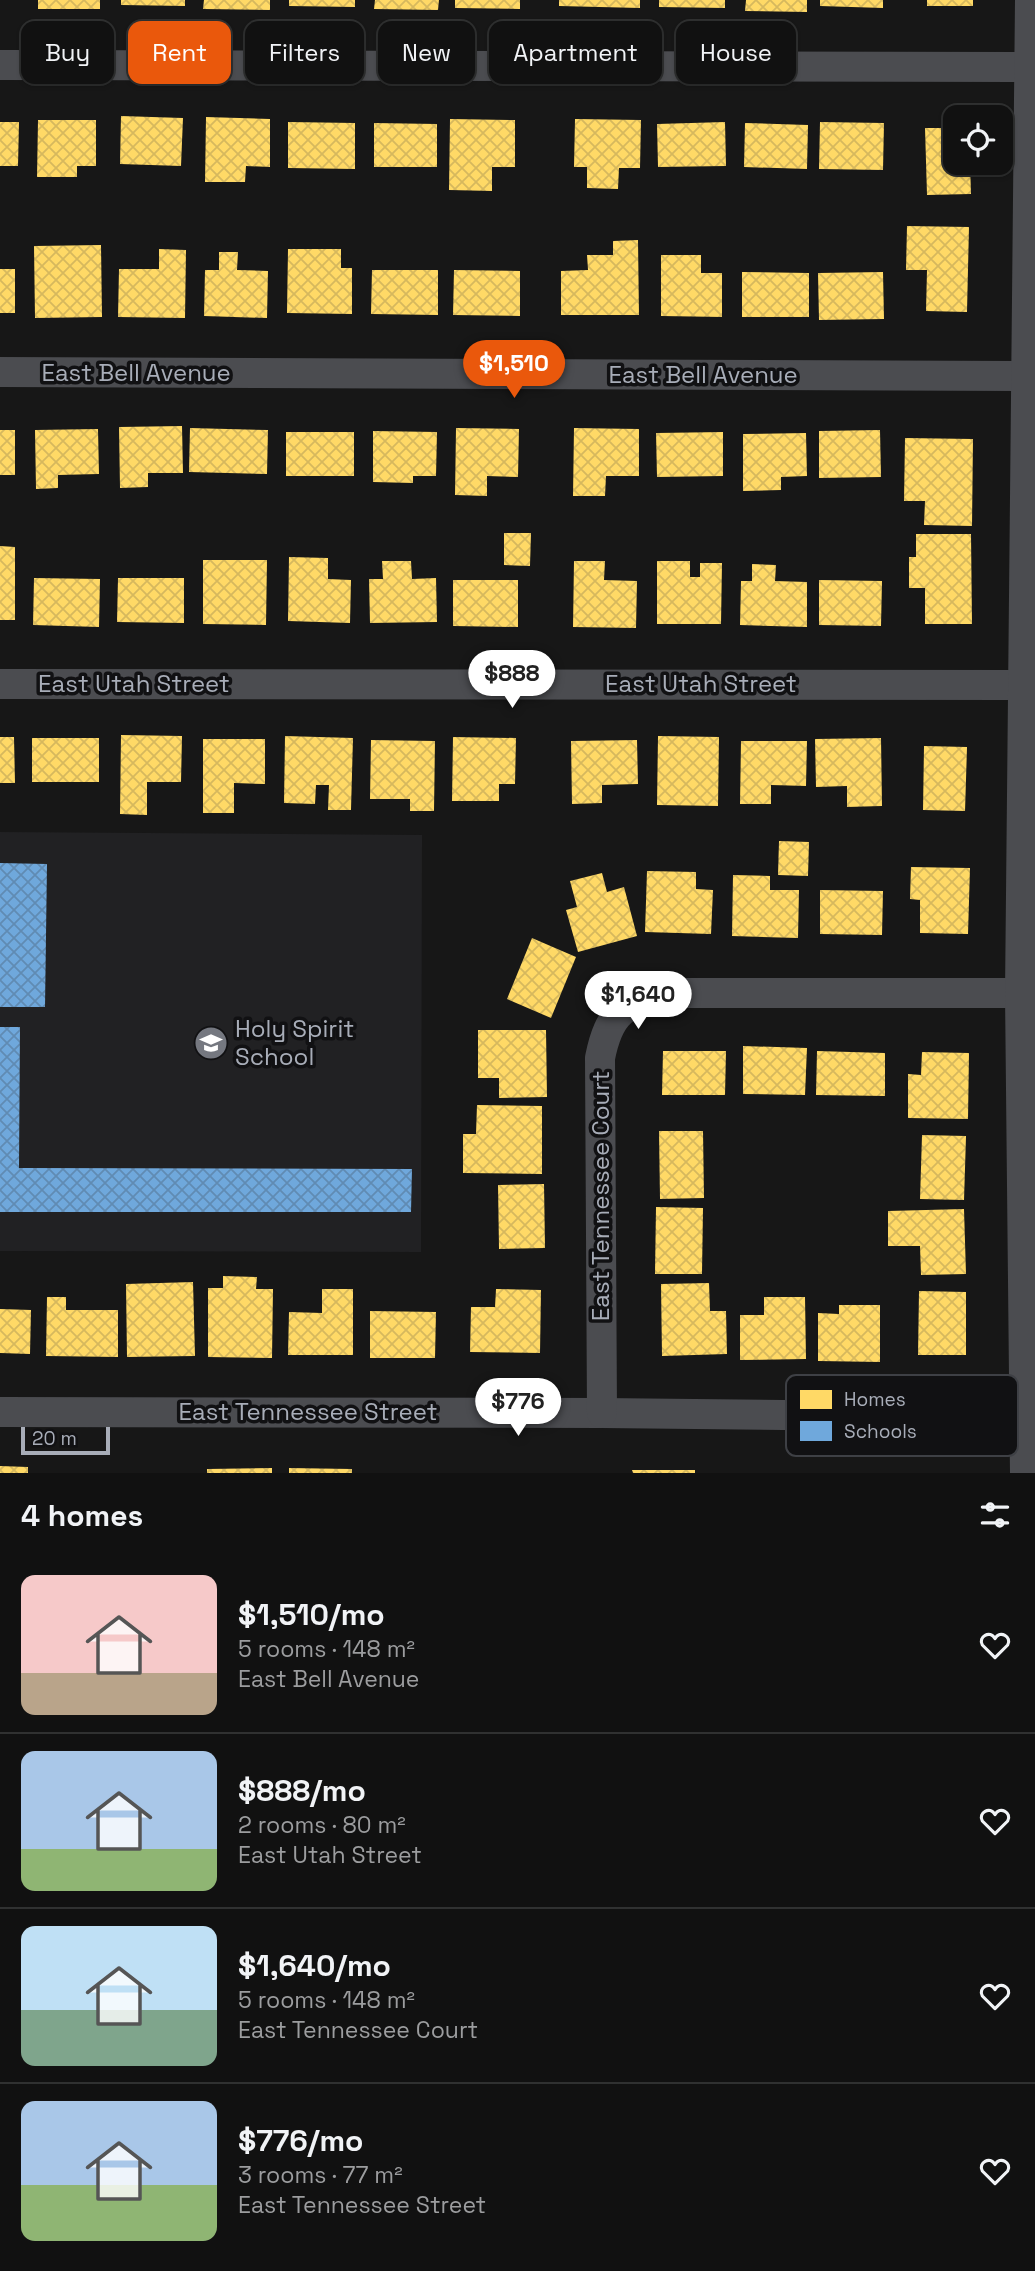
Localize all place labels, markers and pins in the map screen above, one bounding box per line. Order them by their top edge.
pin: $1,510 [457,340,571,400]
pin: $888 [471,650,553,710]
pin: $1,640 [581,972,695,1031]
place label: Holy Spirit School [235,1013,354,1072]
school or university icon: Holy Spirit School [192,1024,230,1062]
pin: $776 [477,1378,559,1438]

